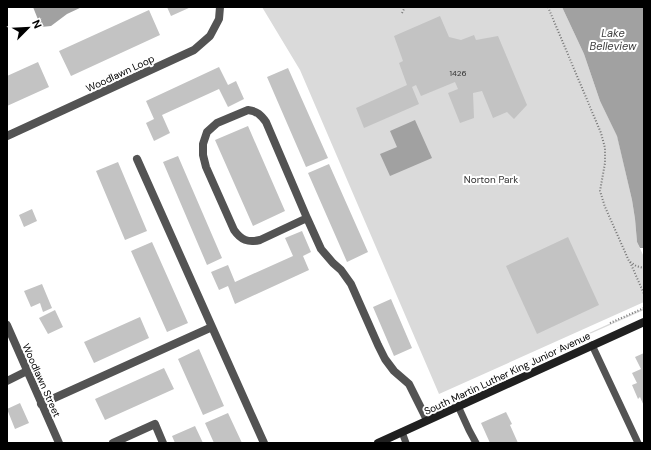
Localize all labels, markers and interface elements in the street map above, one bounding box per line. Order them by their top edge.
north arrow [8,8,48,48]
text: N [29,17,45,30]
water label: Lake Belleview [590,26,637,53]
street label: Woodlawn Loop [84,52,157,95]
house number: 1426 [450,68,466,78]
park label: Norton Park [464,173,518,186]
street label: South Martin Luther King Junior Avenue [422,329,593,418]
street label: Woodlawn Street [19,341,64,419]

